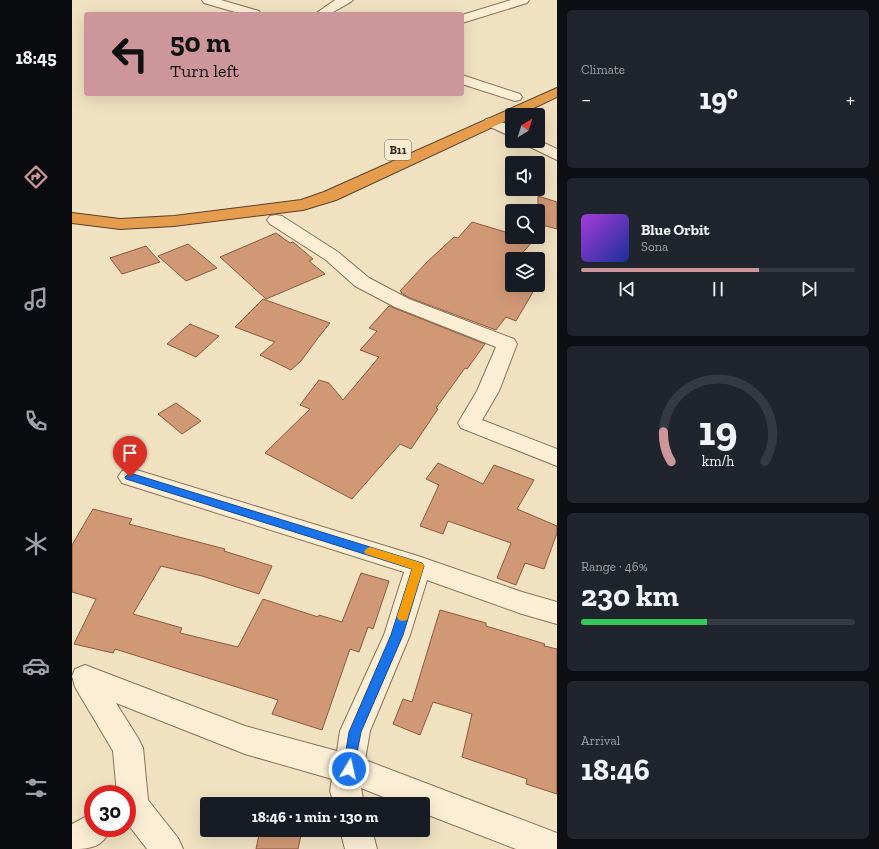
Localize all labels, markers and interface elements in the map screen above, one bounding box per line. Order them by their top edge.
text: 50 m [170,26,231,59]
icon: left [104,28,156,80]
text: 18:45 [15,47,57,69]
text: Turn left [170,60,239,82]
text: Climate [581,62,625,77]
text: 19° [699,81,738,117]
text: − [581,86,591,113]
text: + [846,86,855,113]
north arrow [505,108,545,148]
map controls [505,108,545,292]
road number: B11 [385,140,411,160]
button: sound [505,156,545,196]
icon: directions [22,163,50,191]
button: search [505,204,545,244]
text: Blue Orbit [641,221,709,239]
text: Sona [641,239,668,254]
button: layers [505,252,545,292]
icon: previous [616,278,638,300]
icon: pause [707,278,729,300]
icon: next [798,278,820,300]
icon: music [22,285,50,313]
text: 19 [698,406,738,456]
icon: phone [22,407,50,435]
pin [113,436,147,477]
icon: arrive [119,442,141,464]
text: km/h [702,453,734,470]
icon: climate [22,530,50,558]
text: Range · 46% [581,559,648,574]
text: 230 km [581,578,679,614]
icon: car [22,652,50,680]
text: Arrival [581,733,620,748]
position arrow [328,748,370,790]
text: 18:46 [581,752,650,788]
icon: filters [22,774,50,802]
speed limit sign: 30 [84,785,136,837]
text: 18:46 · 1 min · 130 m [252,808,378,826]

